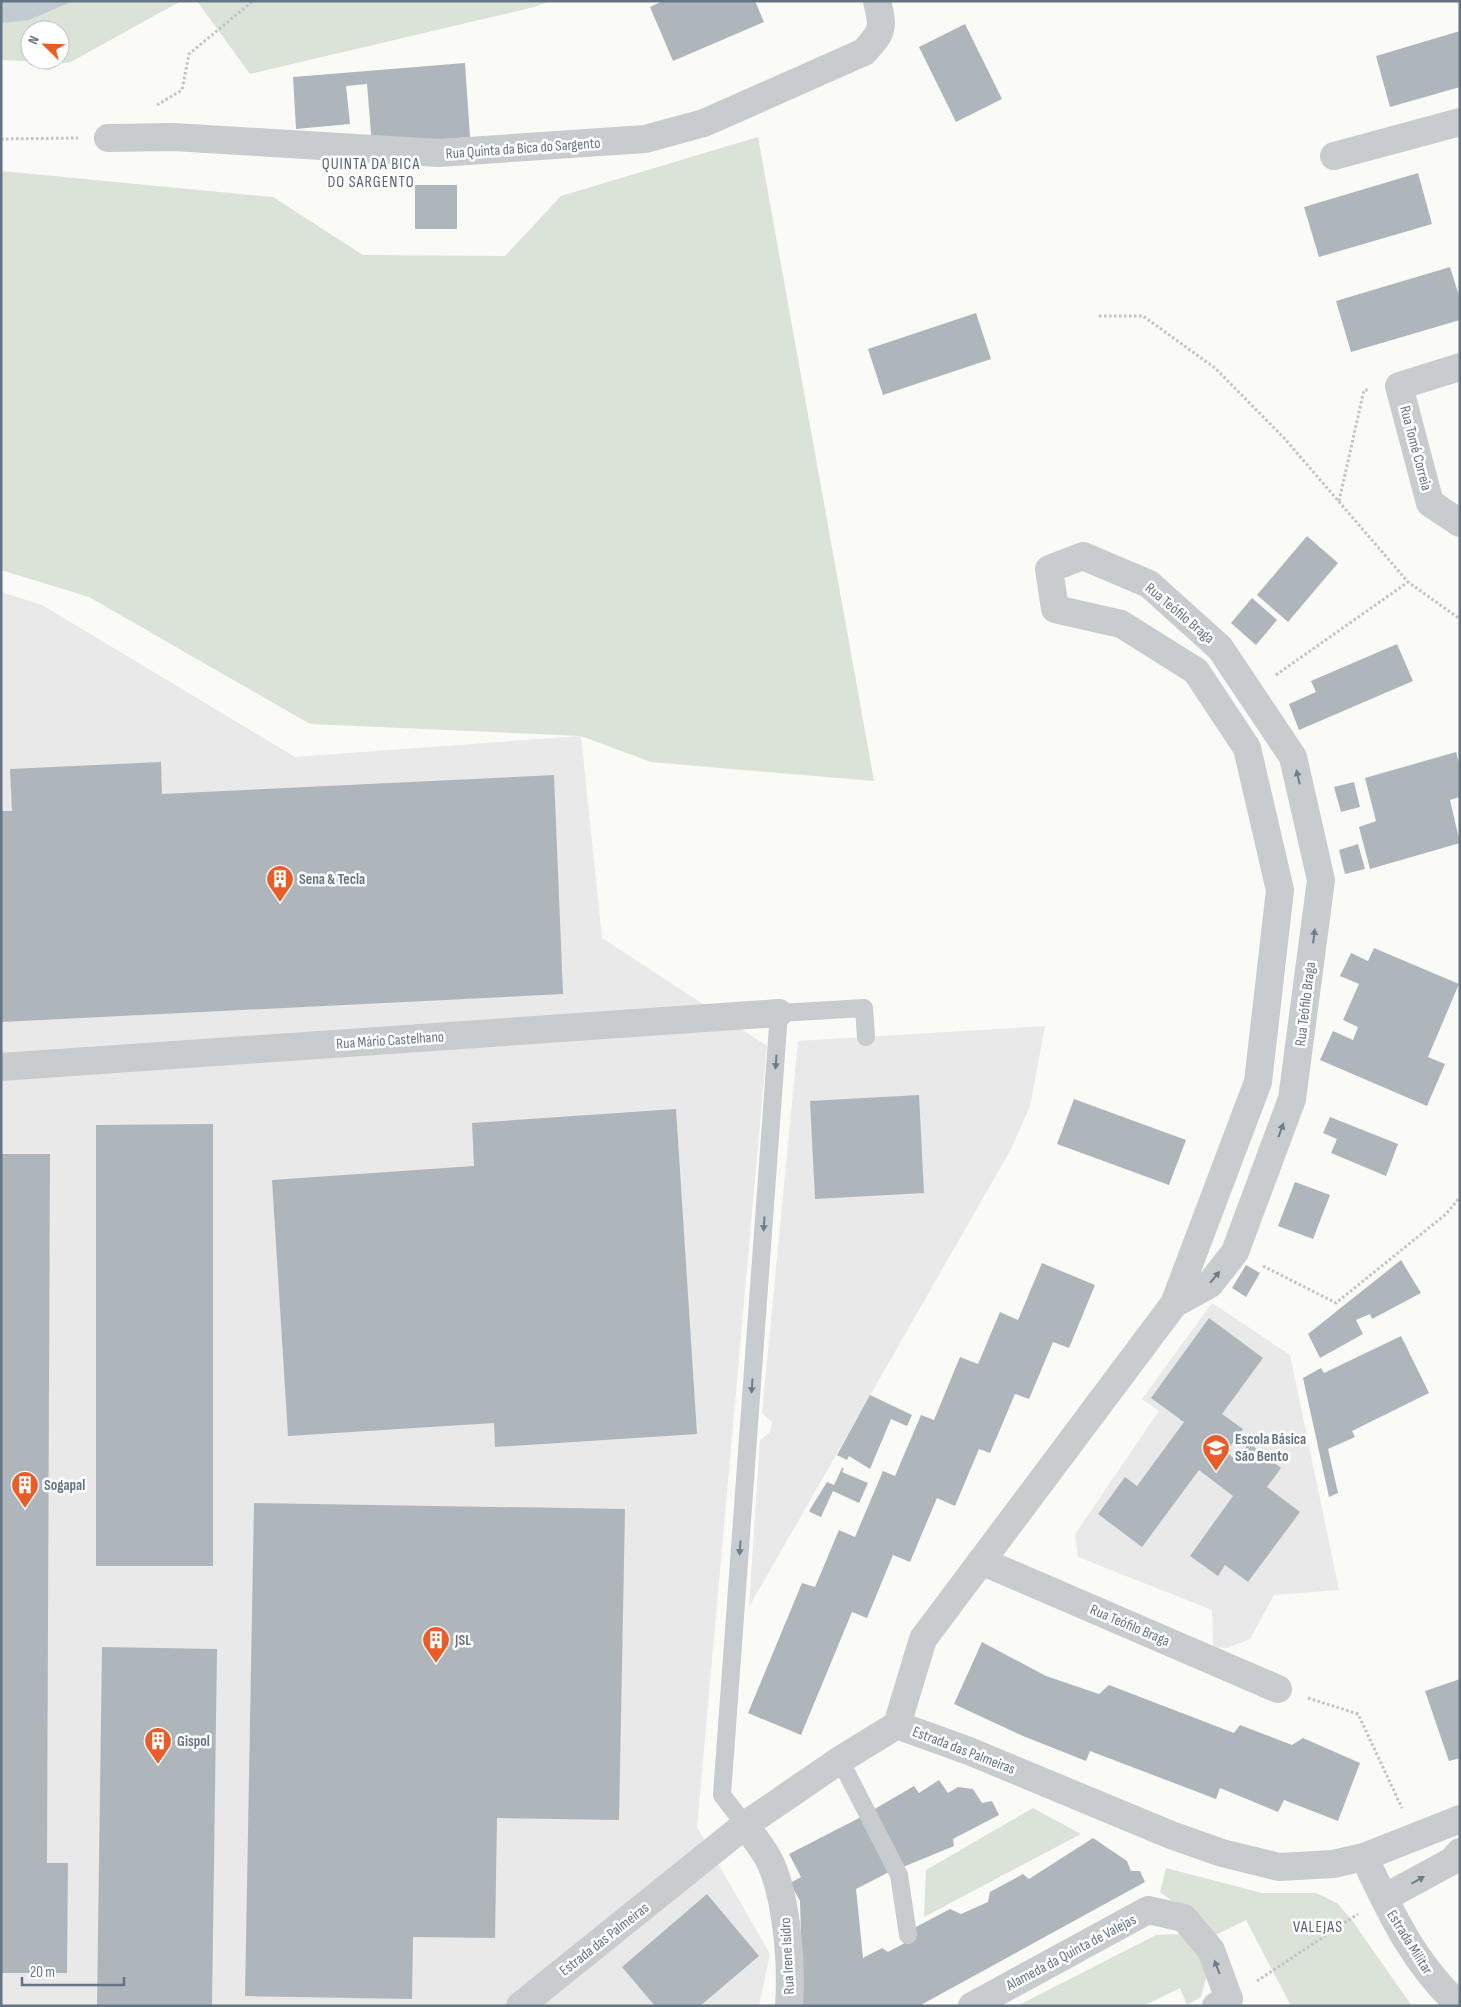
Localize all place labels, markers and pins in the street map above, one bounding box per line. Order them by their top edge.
building icon: Sena & Tecla [265,864,295,903]
place label: Sena & Tecla [299,870,365,889]
place label: Escola Básica São Bento [1235,1430,1306,1466]
school or university icon: Escola Básica São Bento [1201,1433,1231,1472]
building icon: Sogapal [10,1470,40,1509]
place label: Sogapal [44,1476,85,1495]
building icon: JSL [421,1625,451,1664]
place label: JSL [454,1631,471,1650]
building icon: Gispol [143,1726,173,1765]
place label: Gispol [177,1732,210,1751]

